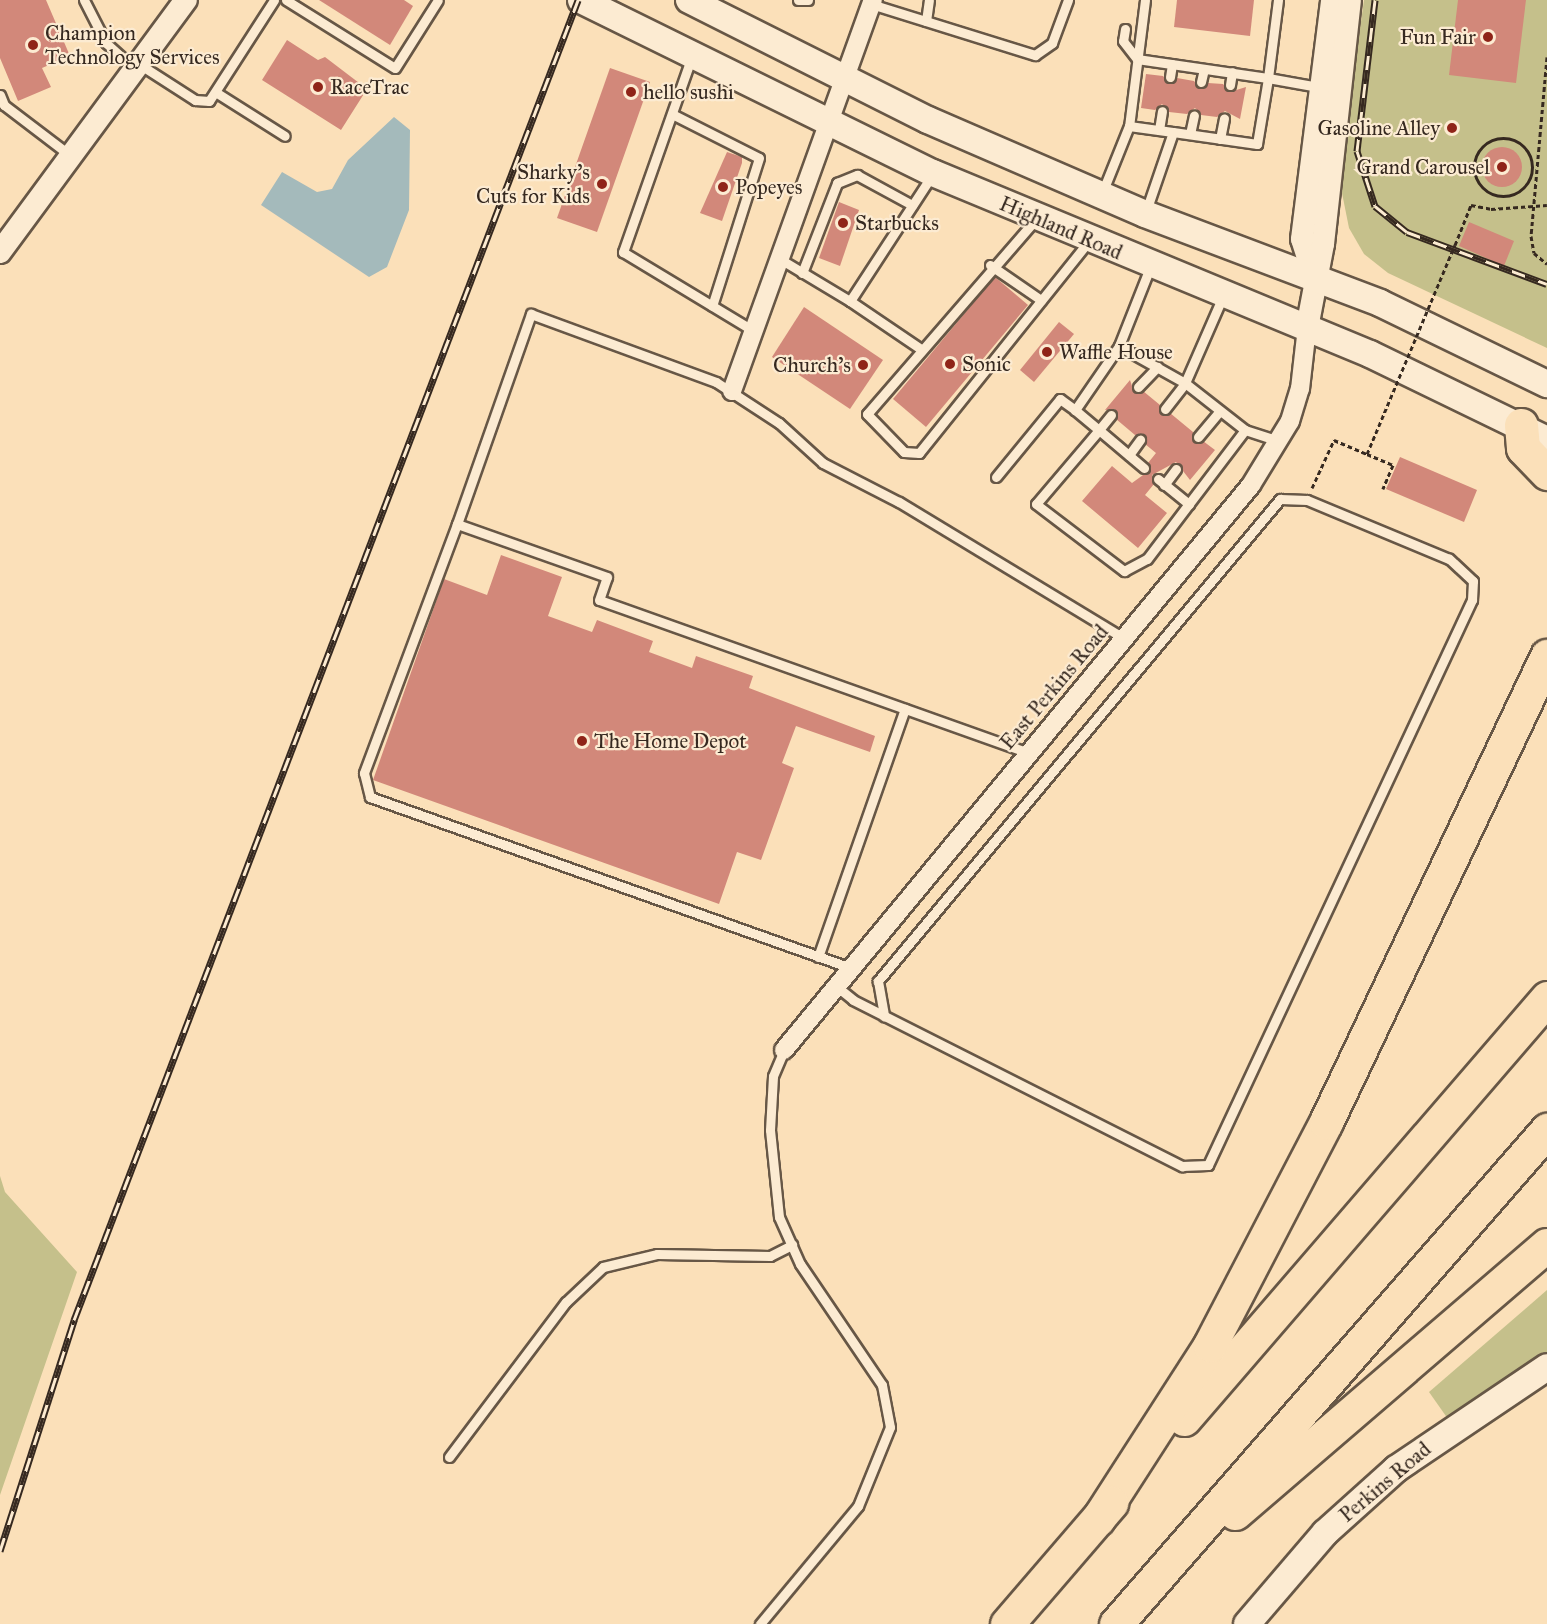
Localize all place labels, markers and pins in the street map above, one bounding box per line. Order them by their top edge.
place label: Champion Technology Services [45,20,220,70]
place label: Fun Fair [1400,24,1476,50]
marker: Fun Fair [1481,30,1495,44]
marker: Champion Technology Services [26,38,40,52]
place label: RaceTrac [330,74,409,100]
place label: hello sushi [643,79,734,105]
marker: RaceTrac [311,80,325,94]
marker: hello sushi [624,85,638,99]
place label: Gasoline Alley [1317,115,1440,141]
marker: Gasoline Alley [1445,121,1459,135]
place label: Grand Carousel [1357,154,1490,180]
place label: Sharky's Cuts for Kids [476,159,590,209]
marker: Grand Carousel [1495,160,1509,174]
place label: Popeyes [735,174,802,200]
marker: Sharky's Cuts for Kids [595,177,609,191]
marker: Popeyes [716,180,730,194]
place label: Starbucks [855,210,939,236]
marker: Starbucks [836,216,850,230]
place label: Waffle House [1059,339,1173,365]
marker: Waffle House [1040,345,1054,359]
place label: Sonic [962,351,1011,377]
place label: Church's [773,352,851,378]
marker: Sonic [943,357,957,371]
marker: Church's [856,358,870,372]
place label: The Home Depot [594,728,747,754]
marker: The Home Depot [575,734,589,748]

